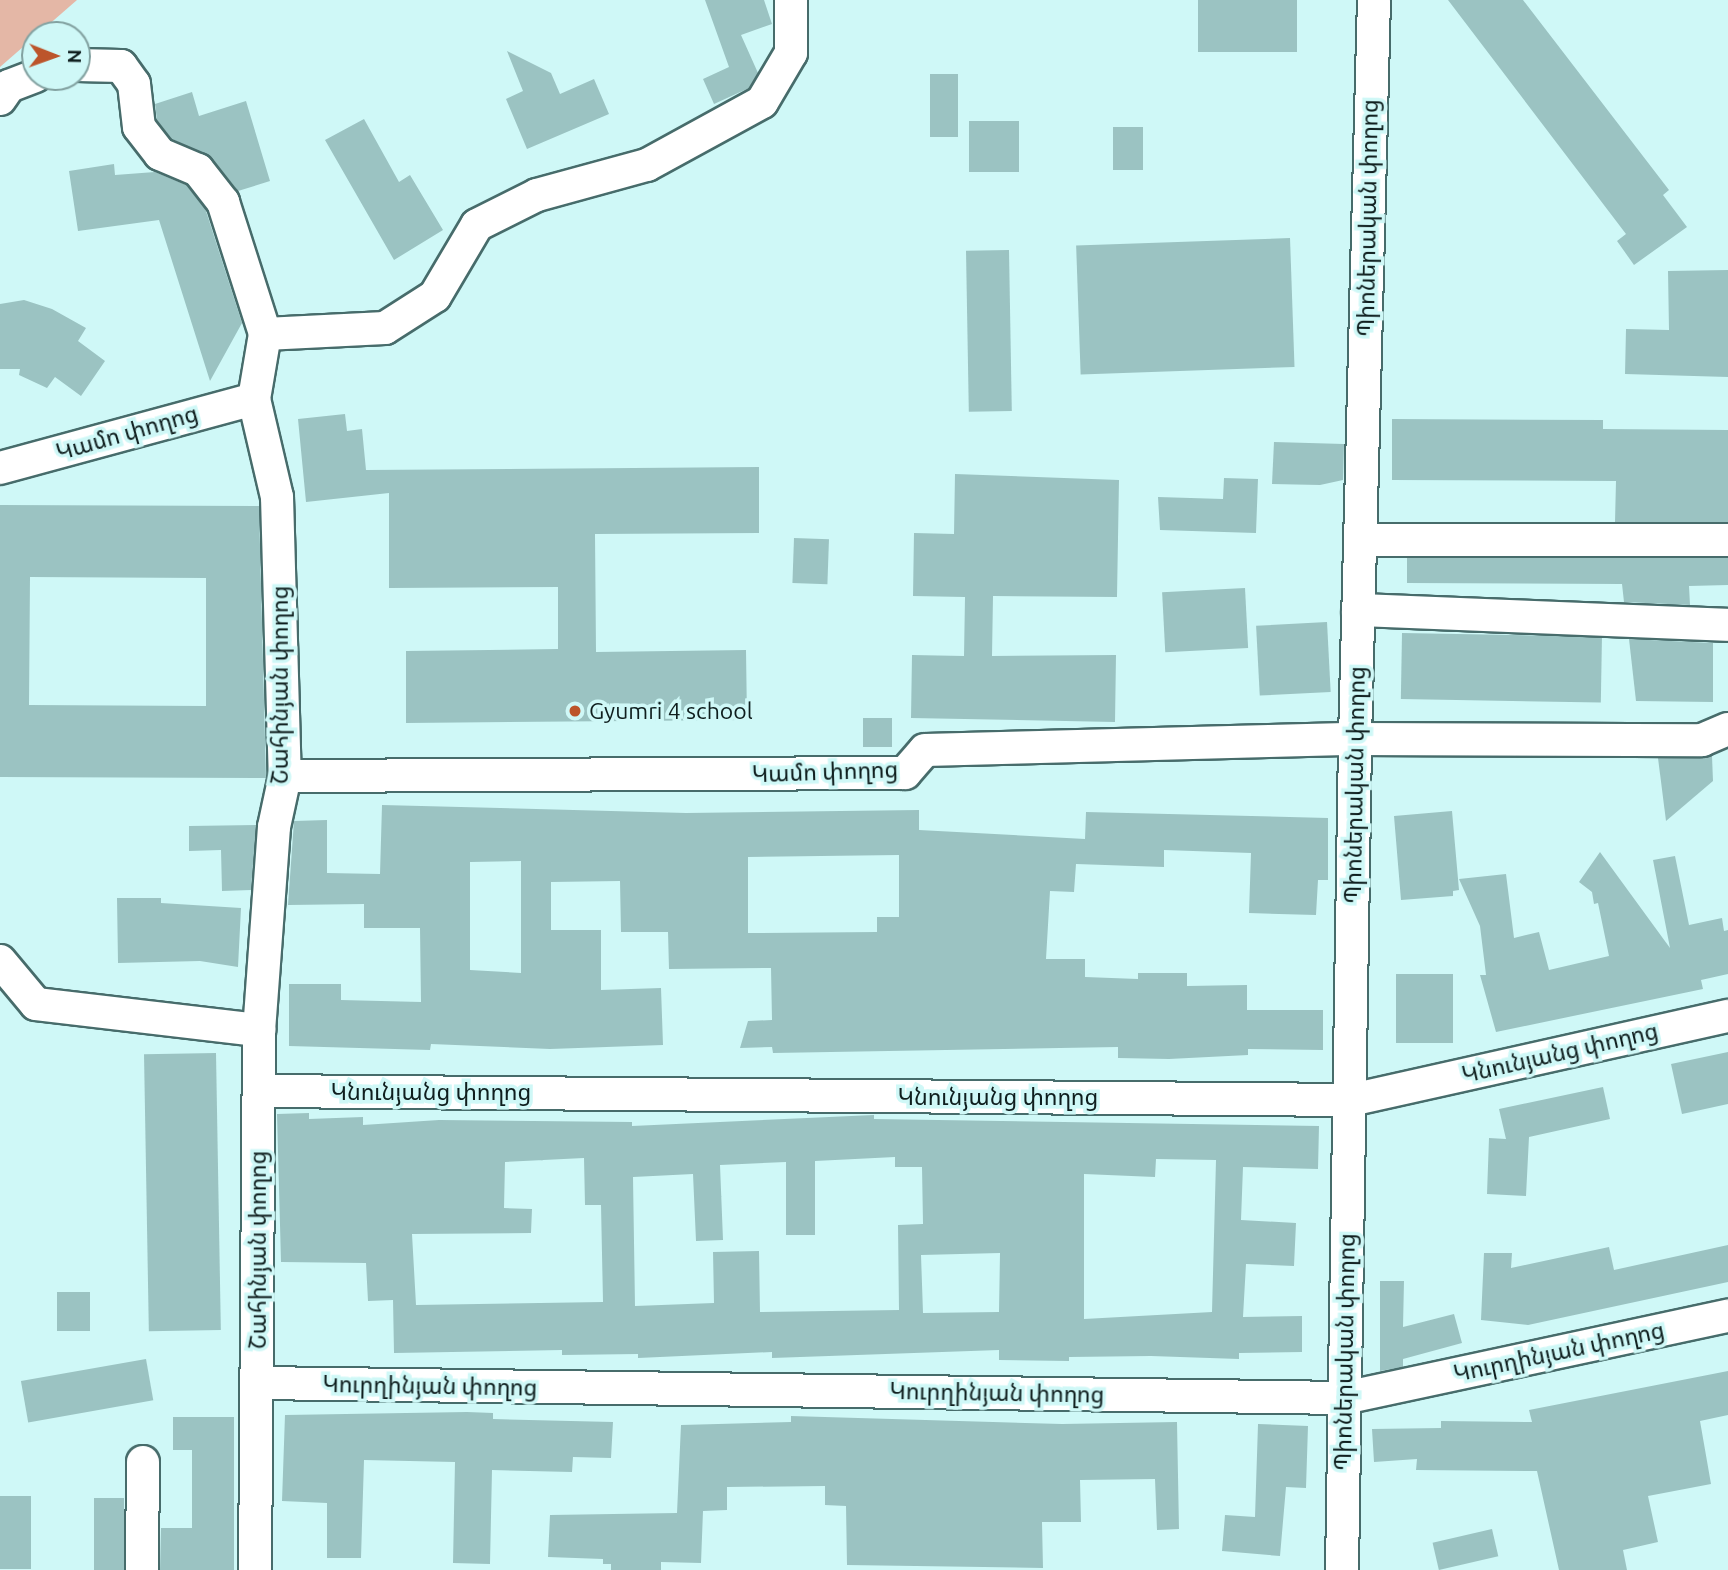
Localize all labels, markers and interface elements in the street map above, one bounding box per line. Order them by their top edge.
north arrow [21,21,91,91]
text: N [64,49,86,64]
street label: Պիոներական փողոց [1352,99,1384,337]
street label: Կամո փողոց [53,400,201,466]
street label: Շահինյան փողոց [266,586,294,784]
street label: Պիոներական փողոց [1339,666,1371,904]
place label: Gyumri 4 school [589,697,753,725]
marker: Gyumri 4 school [567,703,583,719]
street label: Կամո փողոց [751,756,899,788]
street label: Կնունյանց փողոց [1459,1017,1661,1089]
street label: Կնունյանց փողոց [331,1078,531,1106]
street label: Կնունյանց փողոց [898,1083,1098,1111]
street label: Շահինյան փողոց [244,1151,272,1349]
street label: Պիոներական փողոց [1329,1233,1361,1471]
street label: Կուրղինյան փողոց [1451,1316,1667,1388]
street label: Կուրղինյան փողոց [322,1370,538,1402]
street label: Կուրղինյան փողոց [889,1377,1105,1409]

